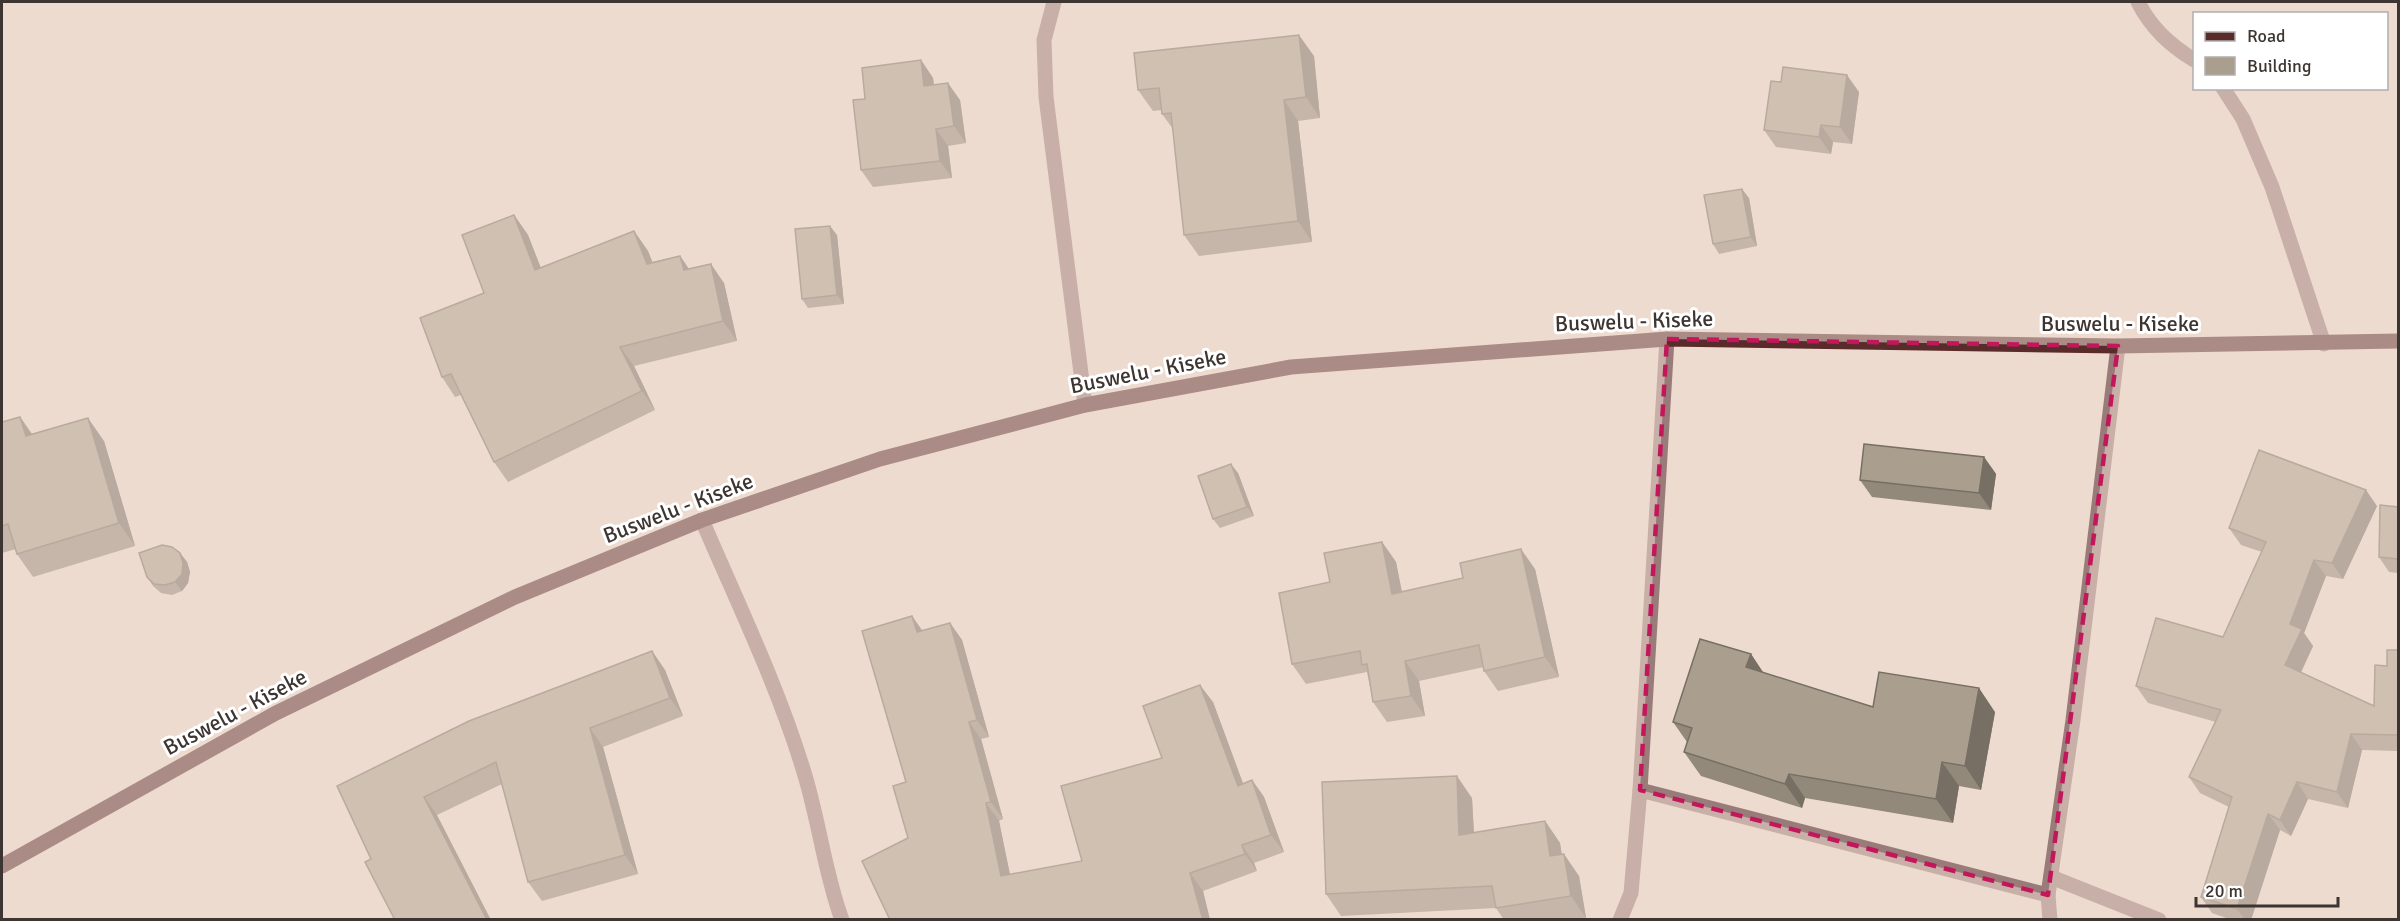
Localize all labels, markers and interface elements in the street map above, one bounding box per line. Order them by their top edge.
legend [2193,12,2388,90]
text: Road [2247,25,2286,47]
text: Building [2247,55,2311,77]
street label: Buswelu - Kiseke [1554,305,1714,337]
street label: Buswelu - Kiseke [2041,310,2199,337]
street label: Buswelu - Kiseke [1068,343,1228,399]
street label: Buswelu - Kiseke [599,467,757,549]
street label: Buswelu - Kiseke [159,663,311,761]
scale bar [2196,870,2338,908]
text: 20 m [2205,880,2243,902]

